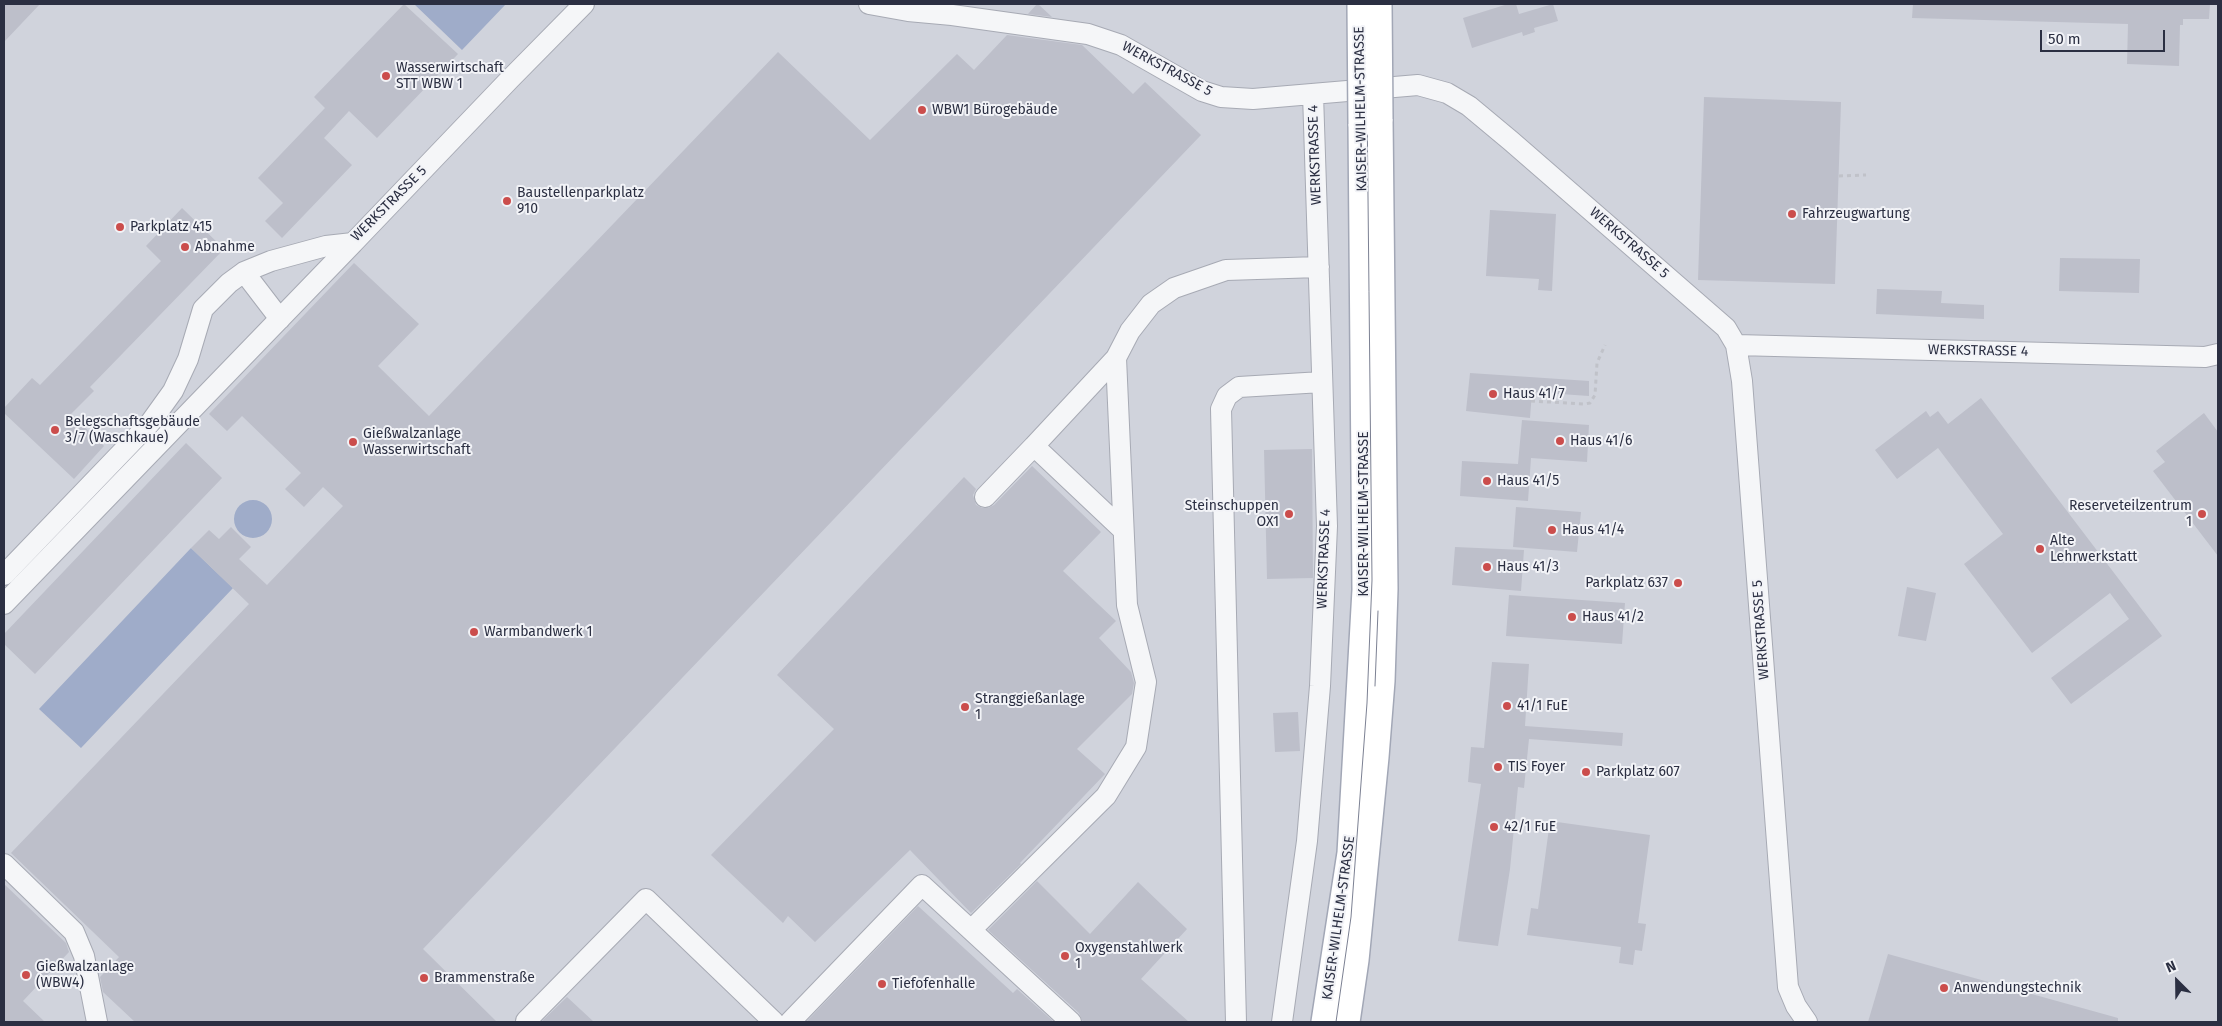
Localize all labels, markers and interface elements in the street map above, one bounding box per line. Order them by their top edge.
scale bar [2042,20,2167,52]
street label: KAISER-WILHELM-STRASSE [1351,26,1371,192]
text: 50 m [2048,30,2081,48]
street label: WERKSTRASSE 5 [1119,38,1215,100]
place label: Wasserwirtschaft STT WBW 1 [396,60,504,92]
marker: Wasserwirtschaft STT WBW 1 [380,70,392,82]
place label: WBW1 Bürogebäude [932,102,1058,118]
marker: WBW1 Bürogebäude [916,104,928,116]
street label: WERKSTRASSE 4 [1305,105,1325,205]
street label: WERKSTRASSE 5 [348,163,430,245]
place label: Baustellenparkplatz 910 [517,185,644,218]
marker: Baustellenparkplatz 910 [501,195,513,207]
street label: WERKSTRASSE 5 [1586,204,1672,282]
place label: Fahrzeugwartung [1802,206,1910,222]
marker: Fahrzeugwartung [1786,208,1798,220]
place label: Parkplatz 415 [130,219,212,235]
marker: Parkplatz 415 [114,221,126,233]
place label: Abnahme [195,239,255,255]
marker: Abnahme [179,241,191,253]
street label: WERKSTRASSE 4 [1928,342,2028,360]
place label: Haus 41/7 [1503,386,1565,402]
marker: Haus 41/7 [1487,388,1499,400]
place label: Belegschaftsgebäude 3/7 (Waschkaue) [65,414,200,447]
marker: Belegschaftsgebäude 3/7 (Waschkaue) [49,424,61,436]
place label: Gießwalzanlage Wasserwirtschaft [363,426,471,458]
street label: KAISER-WILHELM-STRASSE [1356,431,1372,597]
place label: Haus 41/6 [1570,433,1633,449]
marker: Haus 41/6 [1554,435,1566,447]
marker: Gießwalzanlage Wasserwirtschaft [347,436,359,448]
place label: Haus 41/5 [1497,473,1559,489]
marker: Haus 41/5 [1481,475,1493,487]
place label: Steinschuppen OX1 [1185,498,1279,530]
place label: Reserveteilzentrum 1 [2069,498,2192,530]
marker: Steinschuppen OX1 [1283,508,1295,520]
marker: Reserveteilzentrum 1 [2196,508,2208,520]
street label: WERKSTRASSE 4 [1314,509,1334,609]
place label: Haus 41/4 [1562,522,1624,538]
marker: Haus 41/4 [1546,524,1558,536]
place label: Alte Lehrwerkstatt [2050,533,2137,566]
marker: Alte Lehrwerkstatt [2034,543,2046,555]
place label: Haus 41/3 [1497,559,1559,575]
marker: Haus 41/3 [1481,561,1493,573]
place label: Parkplatz 637 [1585,575,1668,591]
marker: Parkplatz 637 [1672,577,1684,589]
street label: WERKSTRASSE 5 [1749,580,1773,680]
place label: Haus 41/2 [1582,609,1644,625]
marker: Haus 41/2 [1566,611,1578,623]
place label: Warmbandwerk 1 [484,624,593,640]
marker: Warmbandwerk 1 [468,626,480,638]
place label: Stranggießanlage 1 [975,691,1085,724]
place label: 41/1 FuE [1517,698,1568,714]
marker: 41/1 FuE [1501,700,1513,712]
marker: Stranggießanlage 1 [959,701,971,713]
place label: TIS Foyer [1508,759,1565,775]
marker: TIS Foyer [1492,761,1504,773]
place label: Parkplatz 607 [1596,764,1680,780]
marker: Parkplatz 607 [1580,766,1592,778]
place label: 42/1 FuE [1504,819,1556,835]
marker: 42/1 FuE [1488,821,1500,833]
street label: KAISER-WILHELM-STRASSE [1319,835,1359,1001]
place label: Oxygenstahlwerk 1 [1075,940,1183,972]
marker: Oxygenstahlwerk 1 [1059,950,1071,962]
north arrow [2152,956,2202,1006]
text: N [2163,957,2179,976]
place label: Gießwalzanlage (WBW4) [36,959,134,992]
marker: Gießwalzanlage (WBW4) [20,969,32,981]
place label: Brammenstraße [434,970,535,986]
marker: Brammenstraße [418,972,430,984]
place label: Tiefofenhalle [892,976,975,992]
marker: Tiefofenhalle [876,978,888,990]
place label: Anwendungstechnik [1954,980,2081,996]
marker: Anwendungstechnik [1938,982,1950,994]

